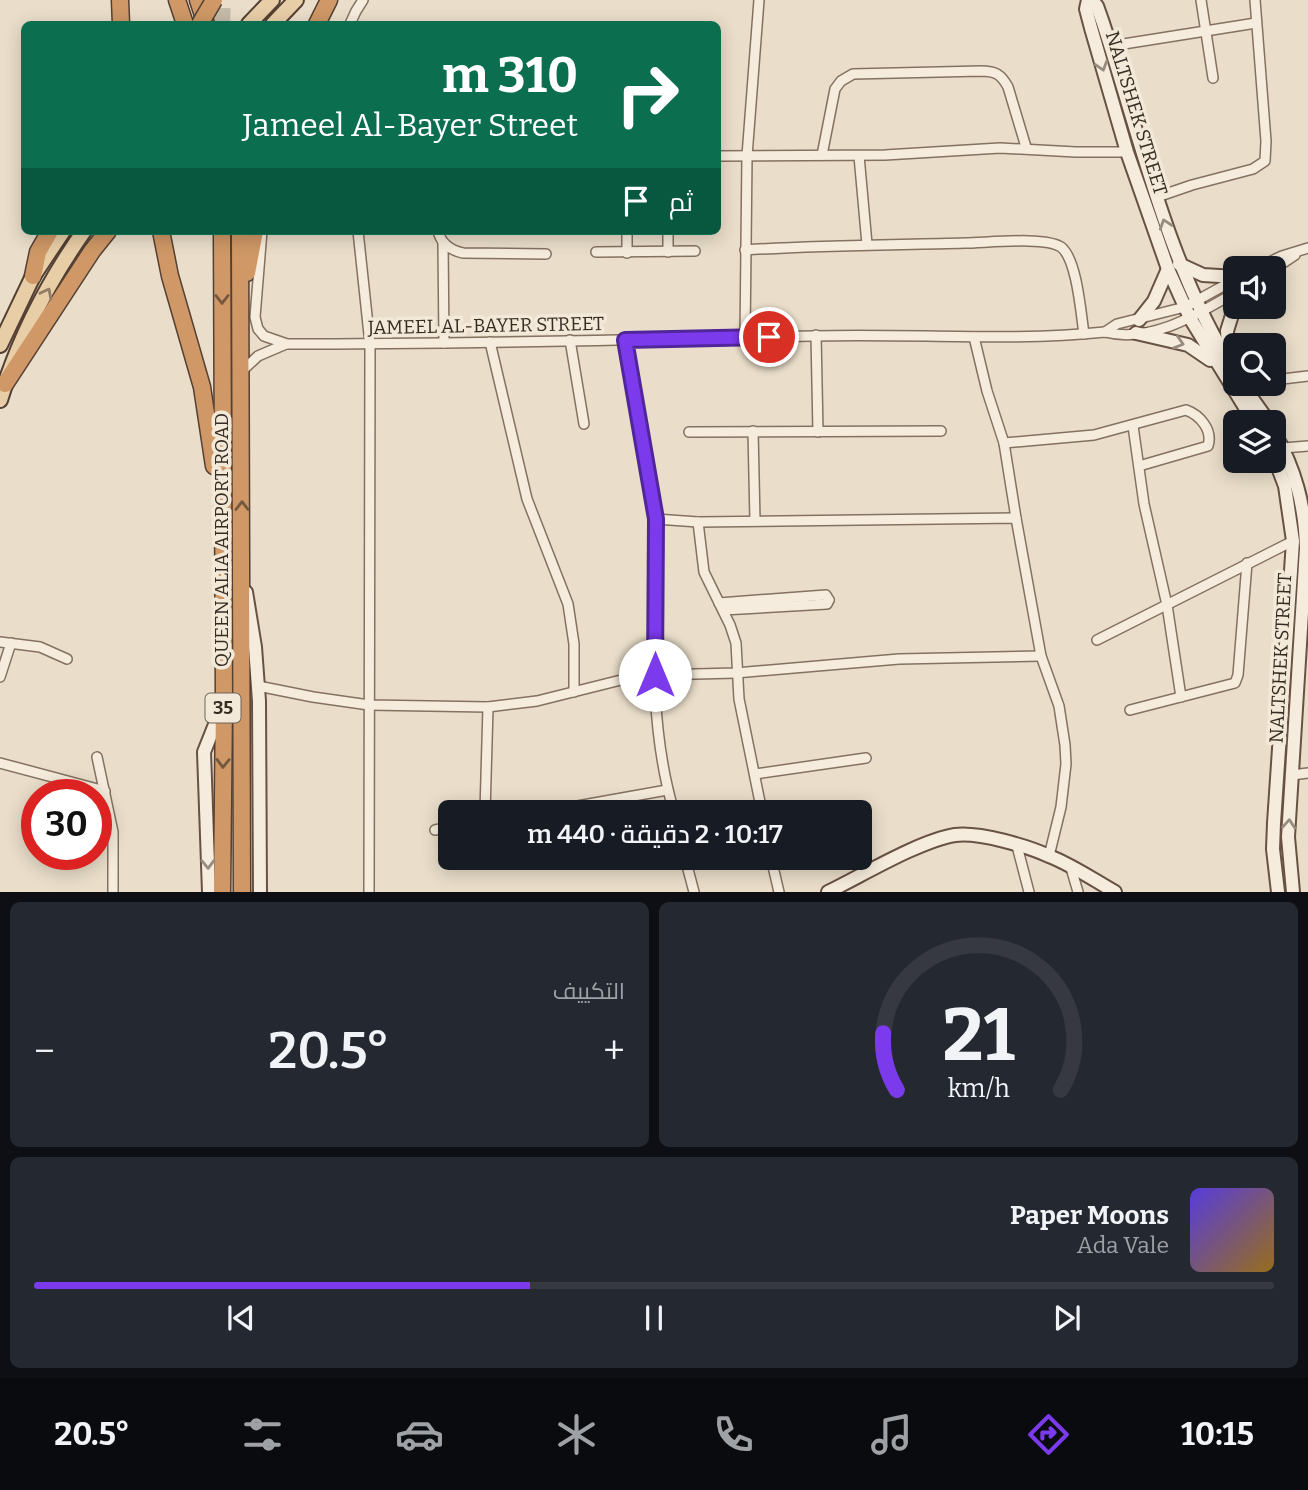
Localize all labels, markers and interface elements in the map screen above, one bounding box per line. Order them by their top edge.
street label: NALTSHEK STREET [1101,28,1172,198]
text: 310 m [442,46,578,105]
icon: right [602,49,693,140]
one-way arrow [1094,60,1109,72]
text: Jameel Al-Bayer Street [242,106,578,144]
icon: arrive [617,182,655,220]
text: ثم [669,187,693,218]
one-way arrow [1159,219,1174,231]
map controls [1223,256,1286,473]
button: sound [1223,256,1286,319]
one-way arrow [38,288,52,300]
one-way arrow [214,294,230,305]
pin [739,307,799,367]
street label: JAMEEL AL-BAYER STREET [367,312,604,339]
icon: arrive [750,318,788,356]
button: search [1223,333,1286,396]
one-way arrow [1173,334,1185,349]
button: layers [1223,410,1286,473]
street label: QUEEN ALIA AIRPORT ROAD [210,413,233,667]
one-way arrow [234,501,250,511]
street label: NALTSHEK STREET [1265,572,1296,744]
position arrow [618,638,692,712]
road number: 35 [206,694,241,722]
one-way arrow [215,759,231,769]
speed limit sign: 30 [21,779,112,870]
one-way arrow [1281,818,1296,829]
text: 10:17 · 2 دقيقة · 440 m [527,819,783,850]
one-way arrow [200,859,216,869]
text: التكييف [553,977,625,1005]
text: 21 [942,993,1015,1080]
text: 20.5° [268,1019,390,1082]
text: − [34,1028,55,1074]
text: + [603,1028,625,1074]
text: km/h [948,1074,1010,1104]
text: Paper Moons [1010,1200,1169,1231]
text: Ada Vale [1077,1231,1169,1259]
icon: previous [222,1299,260,1337]
icon: pause [635,1299,673,1337]
icon: next [1048,1299,1086,1337]
icon: filters [238,1410,287,1459]
icon: car [395,1410,444,1459]
icon: climate [552,1410,601,1459]
icon: phone [709,1410,758,1459]
icon: music [867,1410,916,1459]
icon: directions [1024,1410,1073,1459]
text: 20.5° [54,1415,130,1453]
text: 10:15 [1181,1415,1254,1453]

